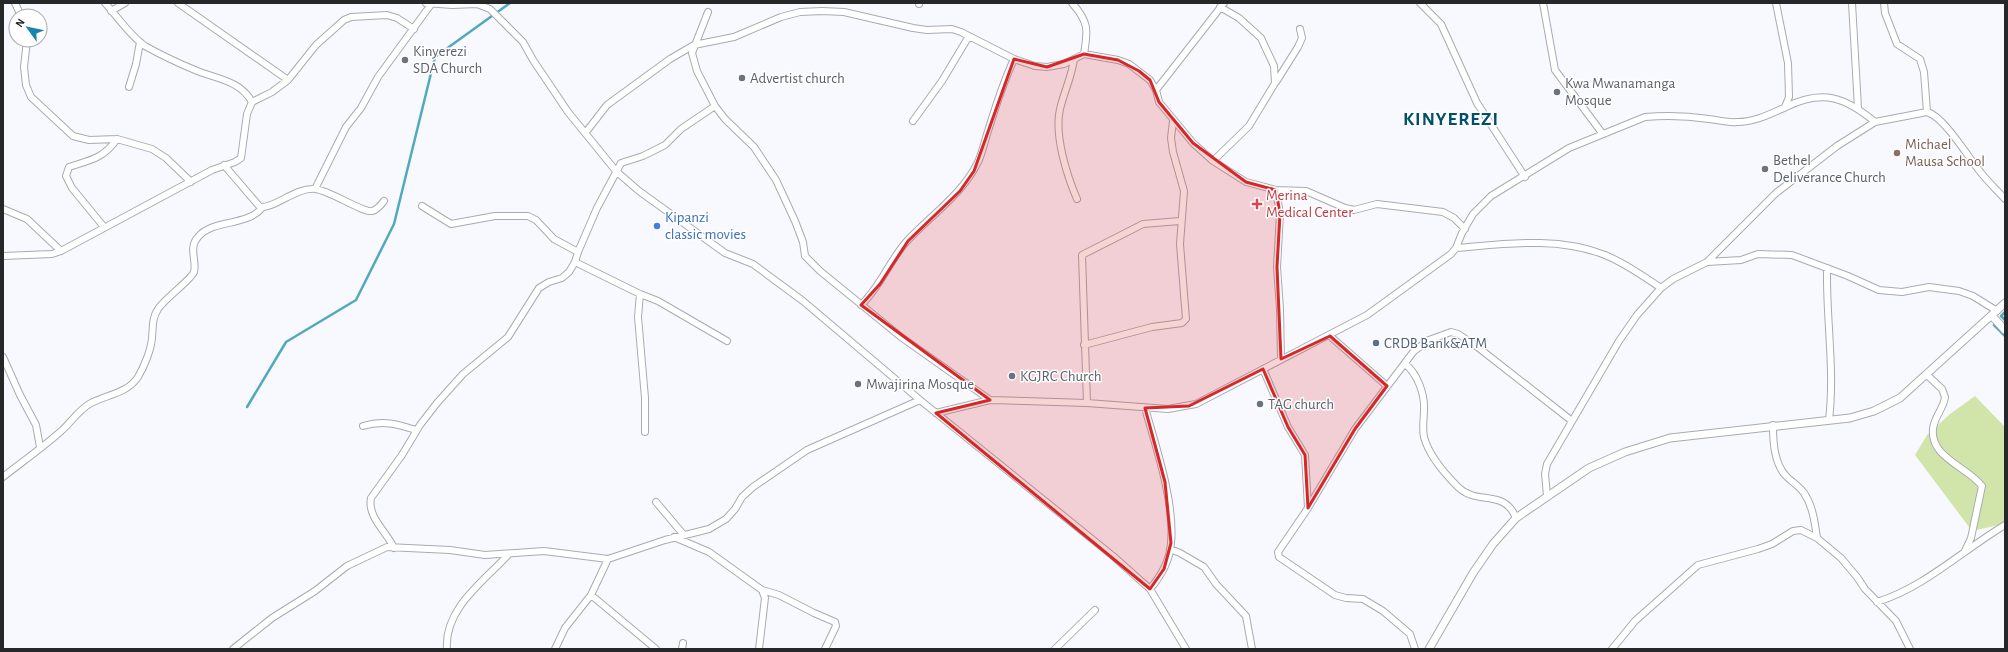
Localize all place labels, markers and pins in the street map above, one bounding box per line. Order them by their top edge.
place label: Kinyerezi SDA Church [413,44,482,76]
marker: Kinyerezi SDA Church [400,55,410,65]
place label: Advertist church [750,71,845,86]
marker: Advertist church [737,73,747,83]
place label: Kwa Mwanamanga Mosque [1565,76,1675,108]
marker: Kwa Mwanamanga Mosque [1552,87,1562,97]
place label: Michael Mausa School [1905,137,1985,169]
marker: Michael Mausa School [1892,148,1902,158]
place label: Bethel Deliverance Church [1773,153,1886,185]
marker: Bethel Deliverance Church [1760,164,1770,174]
place label: Merina Medical Center [1266,188,1353,220]
marker: Merina Medical Center [1251,198,1263,210]
place label: Kipanzi classic movies [665,210,746,242]
marker: Kipanzi classic movies [652,221,662,231]
place label: CRDB Bank&ATM [1384,336,1487,351]
marker: CRDB Bank&ATM [1371,338,1381,348]
place label: KGJRC Church [1020,369,1101,384]
marker: KGJRC Church [1007,371,1017,381]
place label: Mwajirina Mosque [866,377,974,392]
marker: Mwajirina Mosque [853,379,863,389]
place label: TAG church [1268,397,1334,412]
marker: TAG church [1255,399,1265,409]

